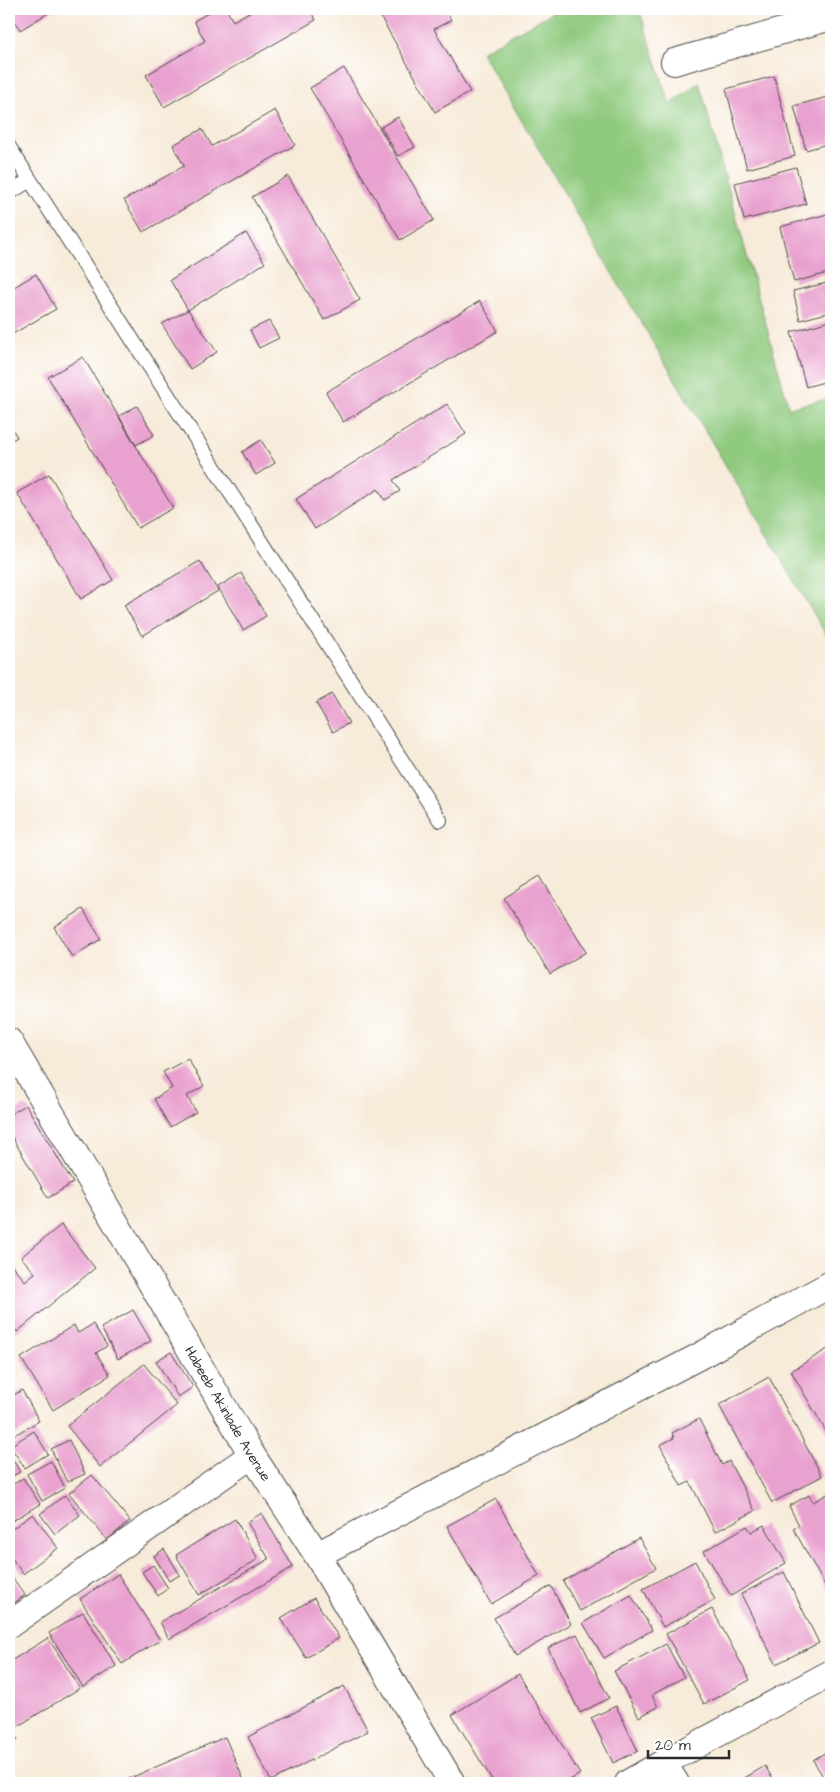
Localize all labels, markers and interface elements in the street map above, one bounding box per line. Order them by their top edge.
street label: Habeeb Akinlade Avenue [179,1343,276,1486]
scale bar [648,1727,729,1759]
text: 20 m [655,1735,691,1756]

